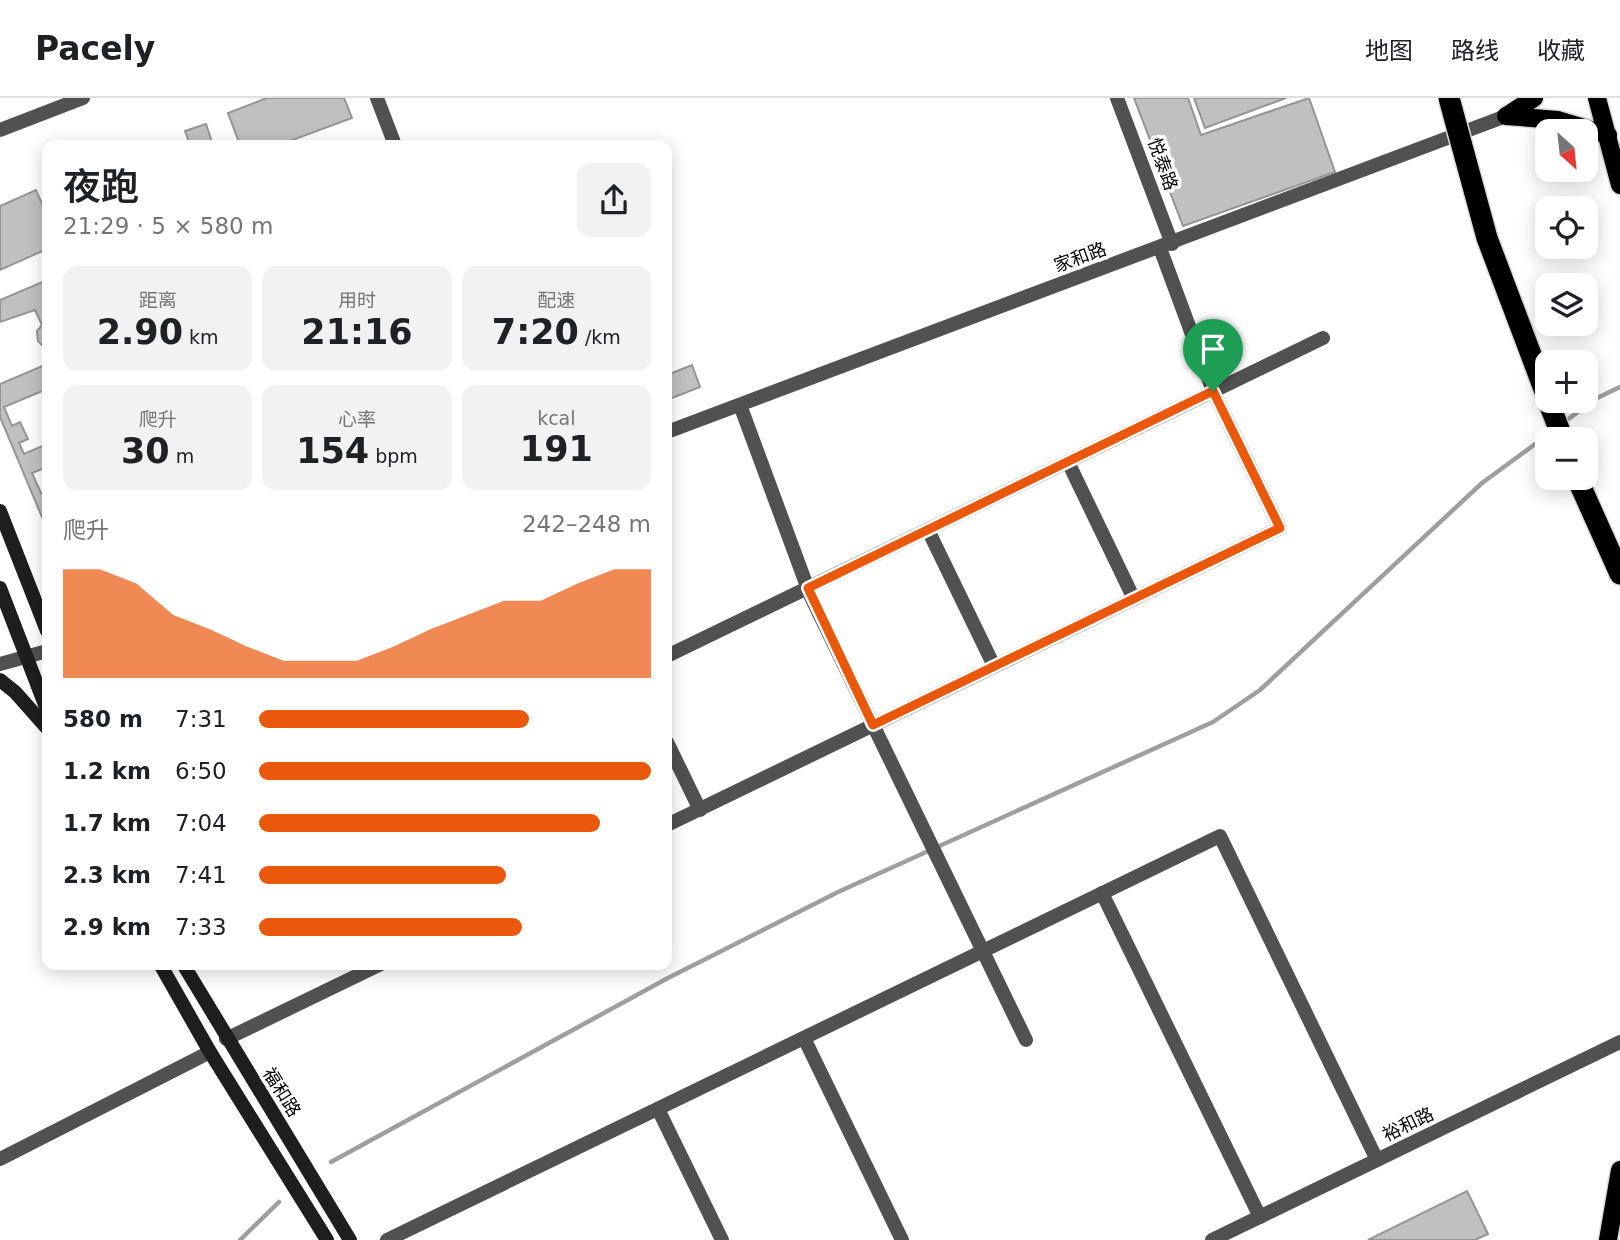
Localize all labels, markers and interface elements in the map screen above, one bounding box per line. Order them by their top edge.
text: Pacely [35,29,155,68]
text: 地图 [1365,37,1413,65]
text: 路线 [1451,37,1499,65]
text: 收藏 [1537,37,1585,65]
north arrow [1535,119,1598,182]
map controls [1535,119,1598,490]
street label: 悦泰路 [1144,135,1182,193]
button: share [577,163,651,237]
text: 夜跑 [63,165,139,209]
button: locate [1535,196,1598,259]
text: 21:29 · 5 × 580 m [63,213,273,239]
street label: 家和路 [1051,238,1109,276]
button: layers [1535,273,1598,336]
text: 距离 [139,289,177,311]
text: 用时 [338,289,376,311]
text: 配速 [537,289,575,311]
text: 2.90 [97,312,183,352]
text: 21:16 [301,312,413,352]
text: 7:20 [492,312,579,352]
pin [1183,319,1243,391]
text: km [183,326,219,348]
text: /km [579,326,621,348]
icon: arrive [1194,330,1232,368]
button: + [1535,350,1598,413]
text: kcal [537,407,576,429]
text: 爬升 [139,408,177,430]
text: 心率 [338,408,376,430]
button: − [1535,427,1598,490]
text: 191 [520,429,593,469]
text: 30 [121,431,170,471]
text: 154 [296,431,369,471]
text: m [170,445,194,467]
text: bpm [369,445,418,467]
text: 242–248 m [522,511,651,537]
text: 爬升 [63,517,109,543]
text: 580 m [63,706,143,732]
text: 7:31 [175,706,227,732]
text: 1.2 km [63,758,151,784]
text: 6:50 [175,758,227,784]
text: 1.7 km [63,810,151,836]
text: 7:04 [175,810,227,836]
text: 2.3 km [63,862,151,888]
text: 7:41 [175,862,227,888]
text: 2.9 km [63,914,151,940]
text: 7:33 [175,914,227,940]
street label: 福和路 [259,1064,305,1120]
street label: 裕和路 [1379,1103,1437,1145]

